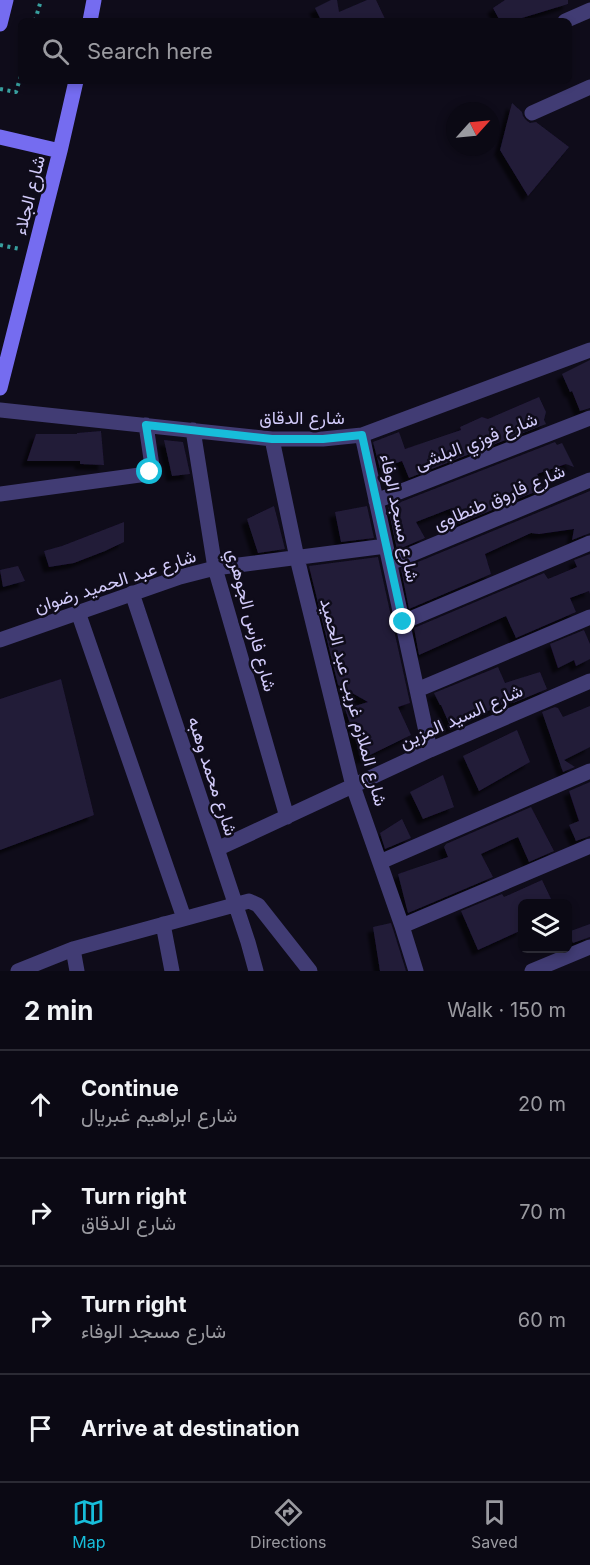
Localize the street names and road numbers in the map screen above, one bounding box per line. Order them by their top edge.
street label: شارع الجلاء [9,153,51,237]
street label: شارع الدقاق [259,407,345,430]
street label: شارع فوزي البلشى [412,408,542,479]
street label: شارع مسجد الوفاء [374,452,424,584]
street label: شارع فاروق طنطاوى [430,460,569,536]
street label: شارع عبد الحميد رضوان [31,545,199,619]
street label: شارع فارس الجوهري [218,546,281,695]
street label: شارع الملازم غريب عبد الحميد [314,596,392,809]
street label: شارع السيد المزين [396,679,527,754]
street label: شارع محمد وهبه [182,714,242,839]

